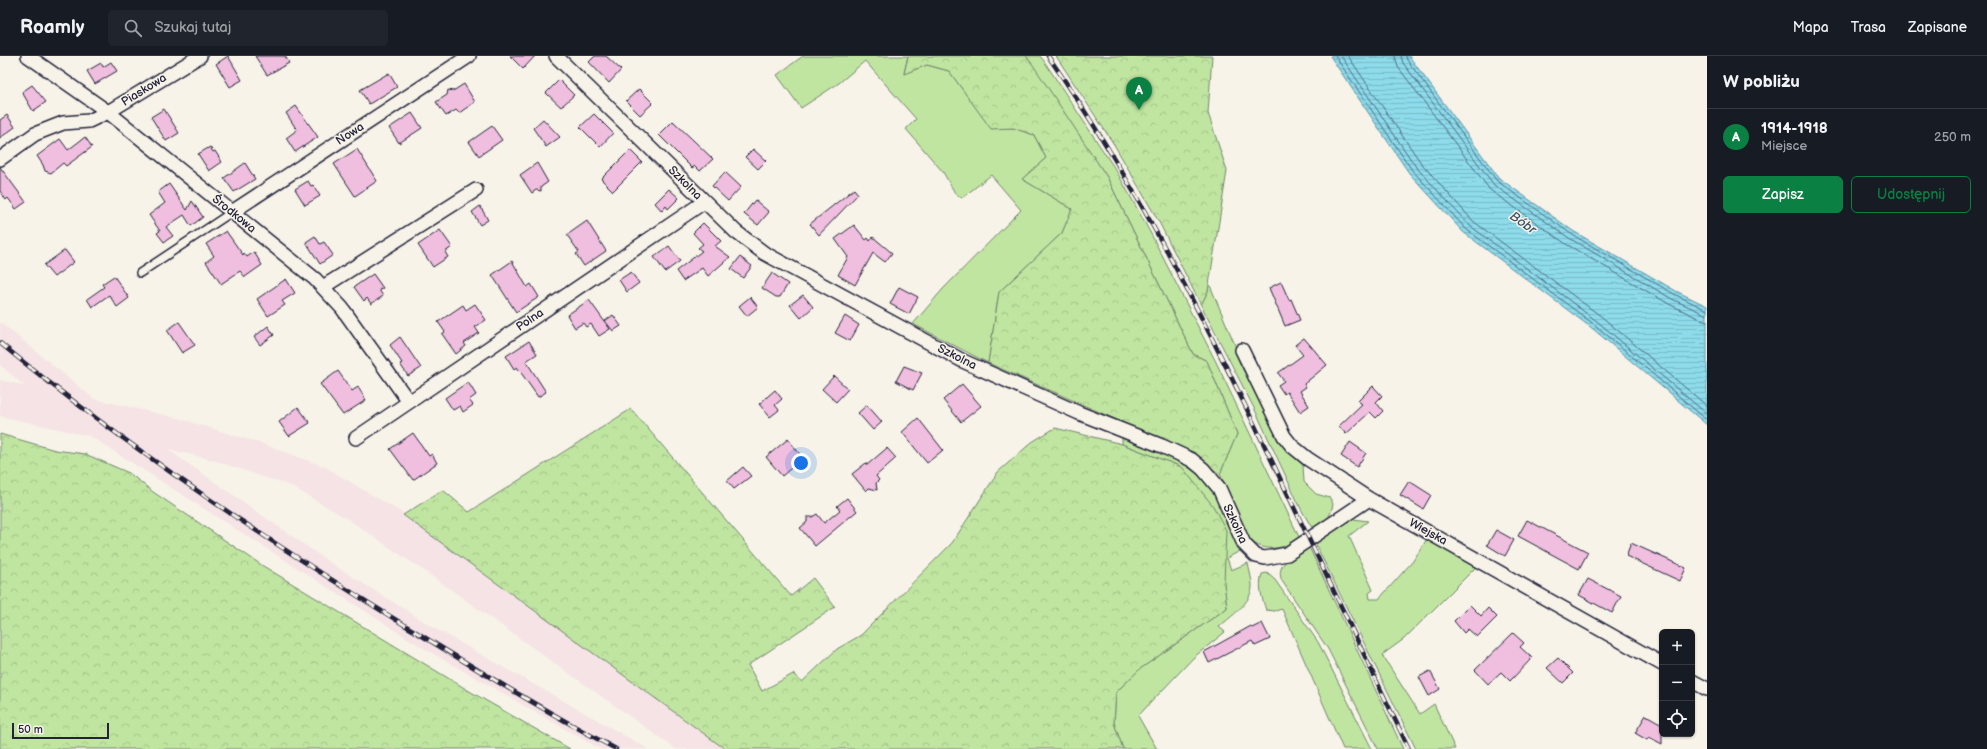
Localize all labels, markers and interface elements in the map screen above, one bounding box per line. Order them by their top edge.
search box [108,10,388,46]
text: Roamly [20,16,84,39]
icon: search [122,17,144,39]
text: Szukaj tutaj [154,18,231,37]
text: Mapa [1793,19,1829,36]
text: Trasa [1851,19,1886,36]
text: Zapisane [1908,19,1967,36]
street label: Piaskowa [119,70,169,110]
text: W pobliżu [1723,72,1800,92]
pin: A [1126,77,1152,110]
street label: Nowa [333,119,367,149]
text: 1914-1918 [1761,119,1828,138]
text: A [1732,129,1740,145]
text: 250 m [1934,129,1971,145]
text: Miejsce [1761,138,1807,154]
street label: Szkolna [665,163,705,203]
button: Zapisz [1723,176,1843,213]
button: Udostępnij [1851,176,1971,213]
street label: Środkowa [209,190,260,236]
water label: Bóbr [1507,208,1540,238]
street label: Polna [513,305,547,335]
street label: Szkolna [935,341,979,373]
your location [791,453,811,473]
street label: Szkolna [1219,502,1251,546]
street label: Wiejska [1406,515,1450,549]
map controls [1659,629,1695,737]
button: + [1659,629,1695,665]
button: − [1659,665,1695,701]
button: locate [1659,701,1695,737]
scale bar [12,721,109,740]
text: 50 m [18,723,43,736]

